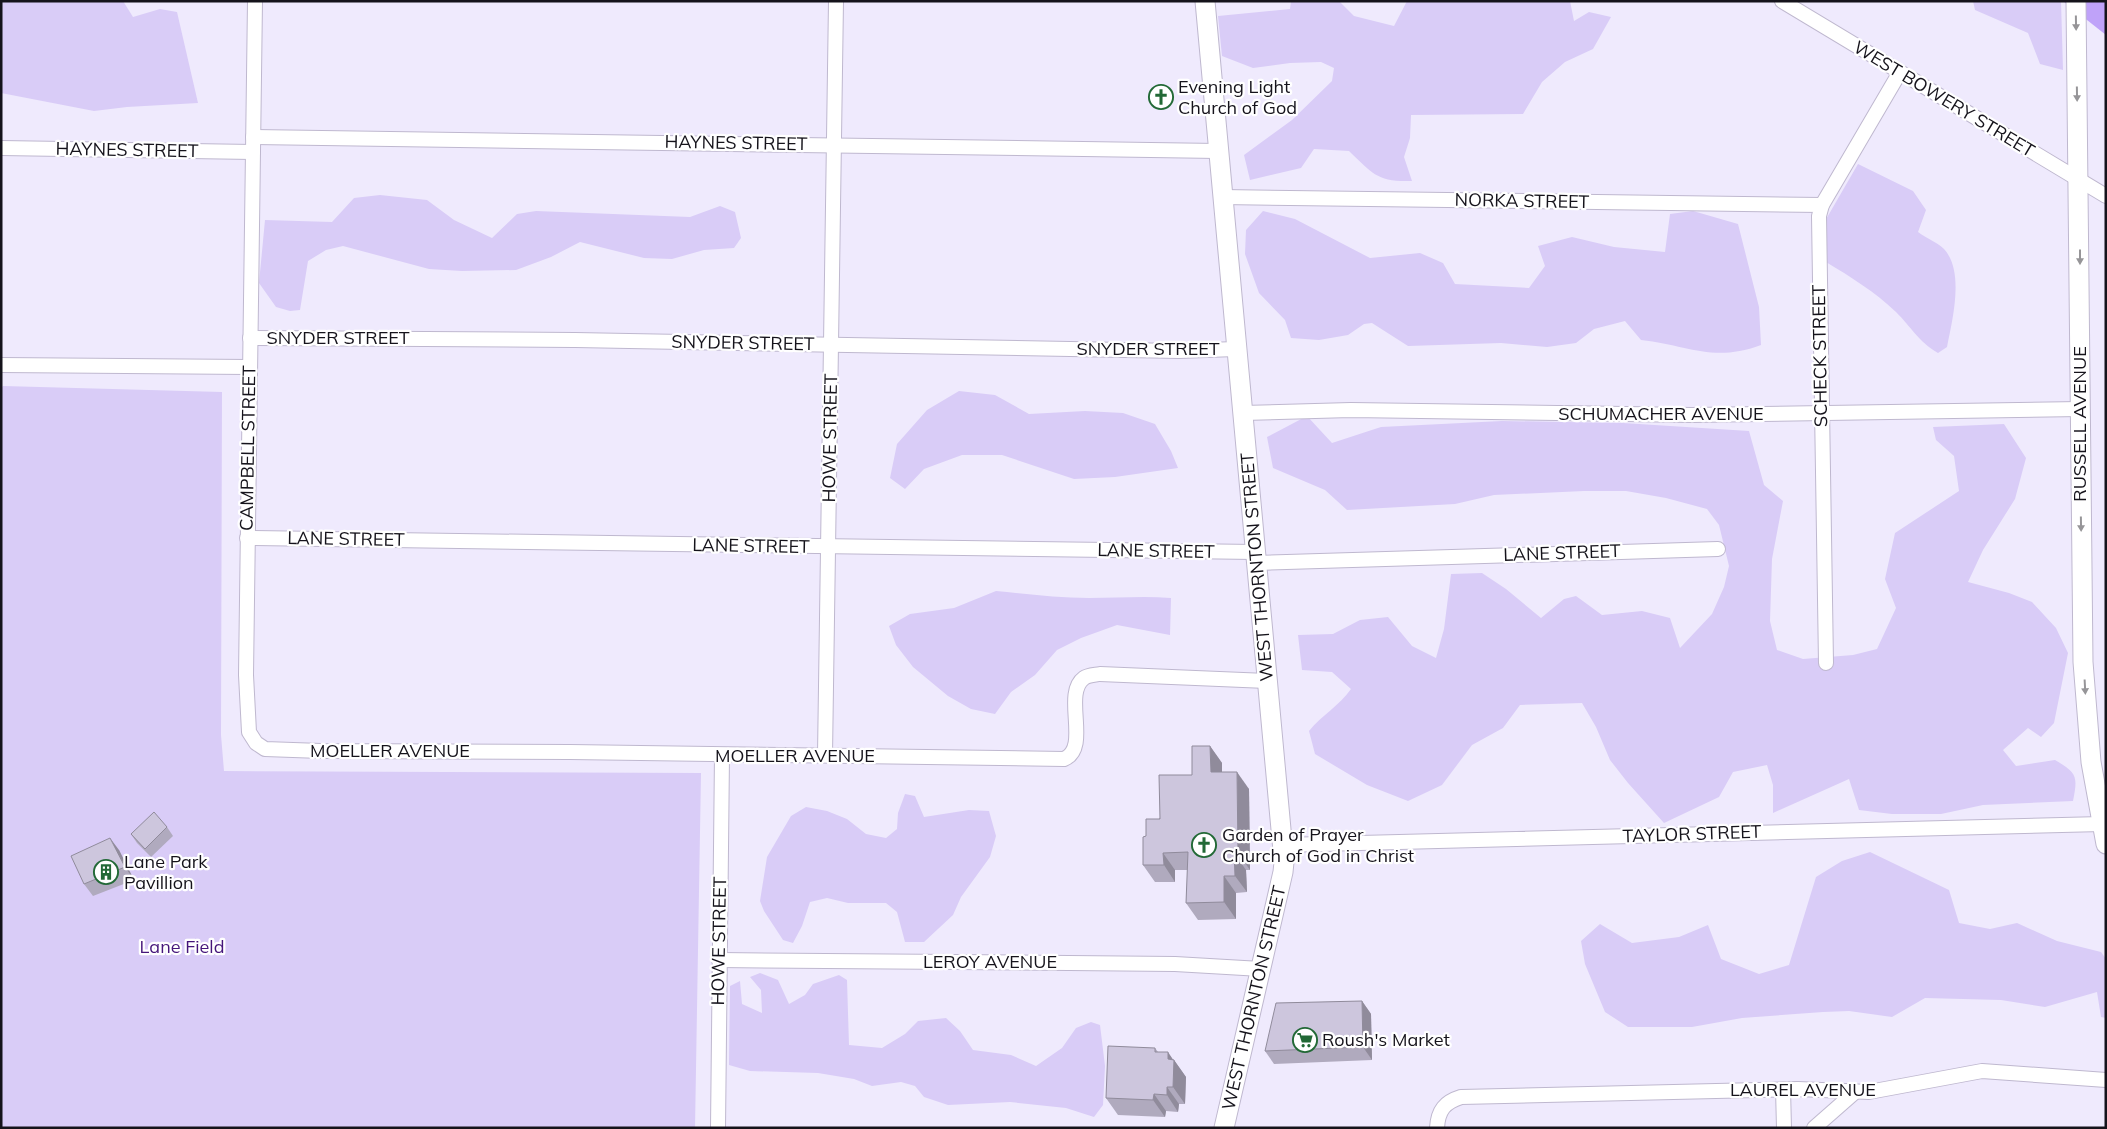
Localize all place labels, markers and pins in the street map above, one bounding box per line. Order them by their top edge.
place label: Evening Light Church of God [1178,75,1297,119]
church icon: Evening Light Church of God [1148,84,1174,110]
place label: Garden of Prayer Church of God in Christ [1222,823,1414,867]
church icon: Garden of Prayer Church of God in Christ [1191,832,1217,858]
place label: Lane Park Pavillion [124,850,208,894]
building icon: Lane Park Pavillion [93,859,119,885]
supermarket icon: Roush's Market [1292,1027,1318,1053]
place label: Roush's Market [1322,1028,1450,1051]

